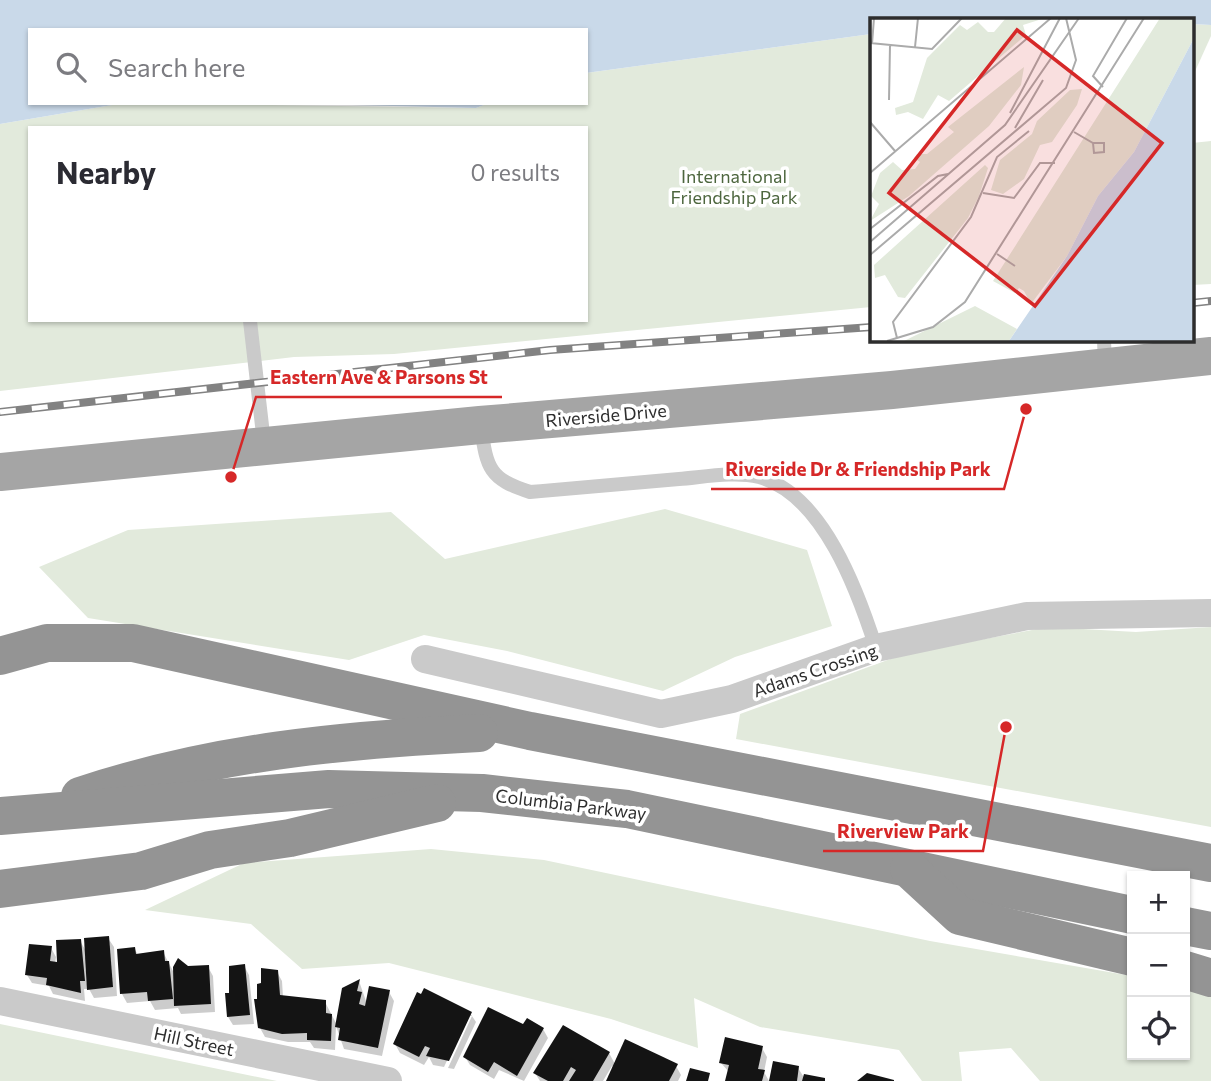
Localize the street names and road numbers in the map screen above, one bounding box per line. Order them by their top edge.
street label: Riverside Drive [544,399,668,431]
street label: Adams Crossing [750,638,880,702]
street label: Columbia Parkway [494,784,648,824]
street label: Hill Street [152,1022,236,1060]

